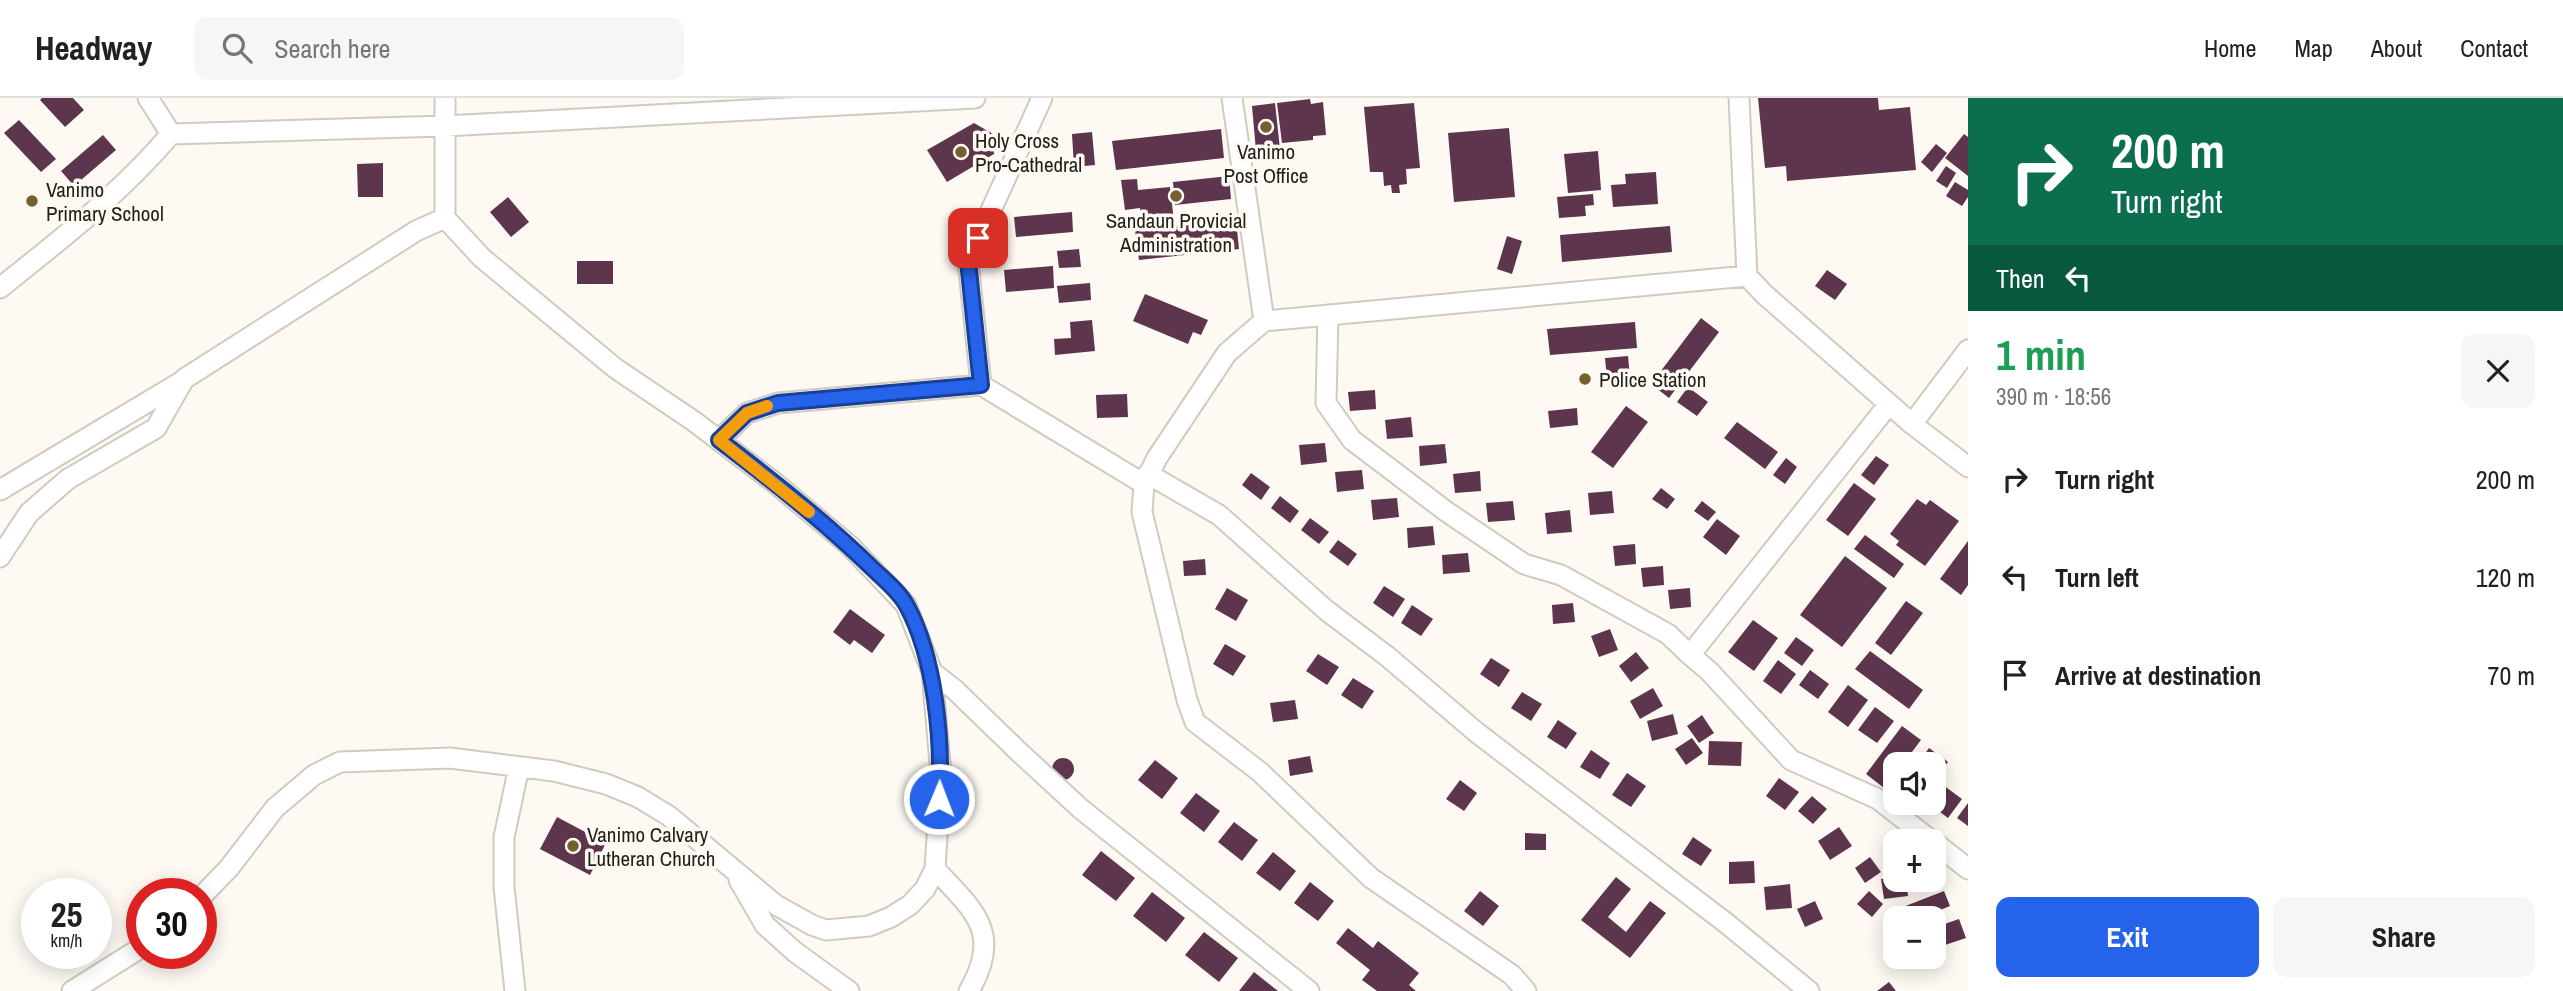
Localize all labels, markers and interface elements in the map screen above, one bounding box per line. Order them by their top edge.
search box [194,17,684,80]
text: Headway [35,26,152,70]
icon: search [218,29,256,67]
text: Search here [274,31,390,66]
text: Home [2204,32,2256,64]
text: Map [2294,32,2333,64]
text: About [2371,32,2422,64]
text: Contact [2460,32,2528,64]
text: 200 m [2111,117,2225,183]
marker: Vanimo Post Office [1258,119,1274,135]
place label: Holy Cross Pro-Cathedral [975,126,1082,179]
icon: right [1996,126,2087,217]
place label: Vanimo Post Office [1224,137,1308,190]
marker: Holy Cross Pro-Cathedral [953,144,969,160]
place label: Vanimo Primary School [46,175,164,228]
text: Turn right [2111,180,2223,223]
marker: Sandaun Provicial Administration [1168,188,1184,204]
marker: Vanimo Primary School [24,193,40,209]
place label: Sandaun Provicial Administration [1106,206,1246,259]
pin [948,208,1008,268]
icon: arrive [959,219,997,257]
icon: left [2059,259,2097,297]
text: Then [1996,261,2045,296]
text: 1 min [1996,327,2086,383]
button: close [2461,334,2535,408]
place label: Police Station [1599,365,1706,394]
marker: Police Station [1577,371,1593,387]
text: 390 m · 18:56 [1996,381,2111,412]
icon: right [1996,460,2034,498]
text: Turn right [2055,462,2154,497]
text: 200 m [2476,462,2535,497]
icon: left [1996,558,2034,596]
text: Turn left [2055,560,2139,595]
text: 120 m [2476,560,2535,595]
icon: arrive [1996,656,2034,694]
text: Arrive at destination [2055,658,2261,693]
text: 70 m [2488,658,2535,693]
map controls [1883,752,1946,969]
button: sound [1883,752,1946,815]
position arrow [902,762,976,836]
place label: Vanimo Calvary Lutheran Church [587,820,715,873]
button: + [1883,829,1946,892]
marker: Vanimo Calvary Lutheran Church [565,838,581,854]
speed limit sign: 30 [126,878,217,969]
text: 25 [51,891,82,938]
button: Exit [1996,897,2259,977]
button: Share [2273,897,2535,977]
button: − [1883,906,1946,969]
text: km/h [51,928,83,953]

